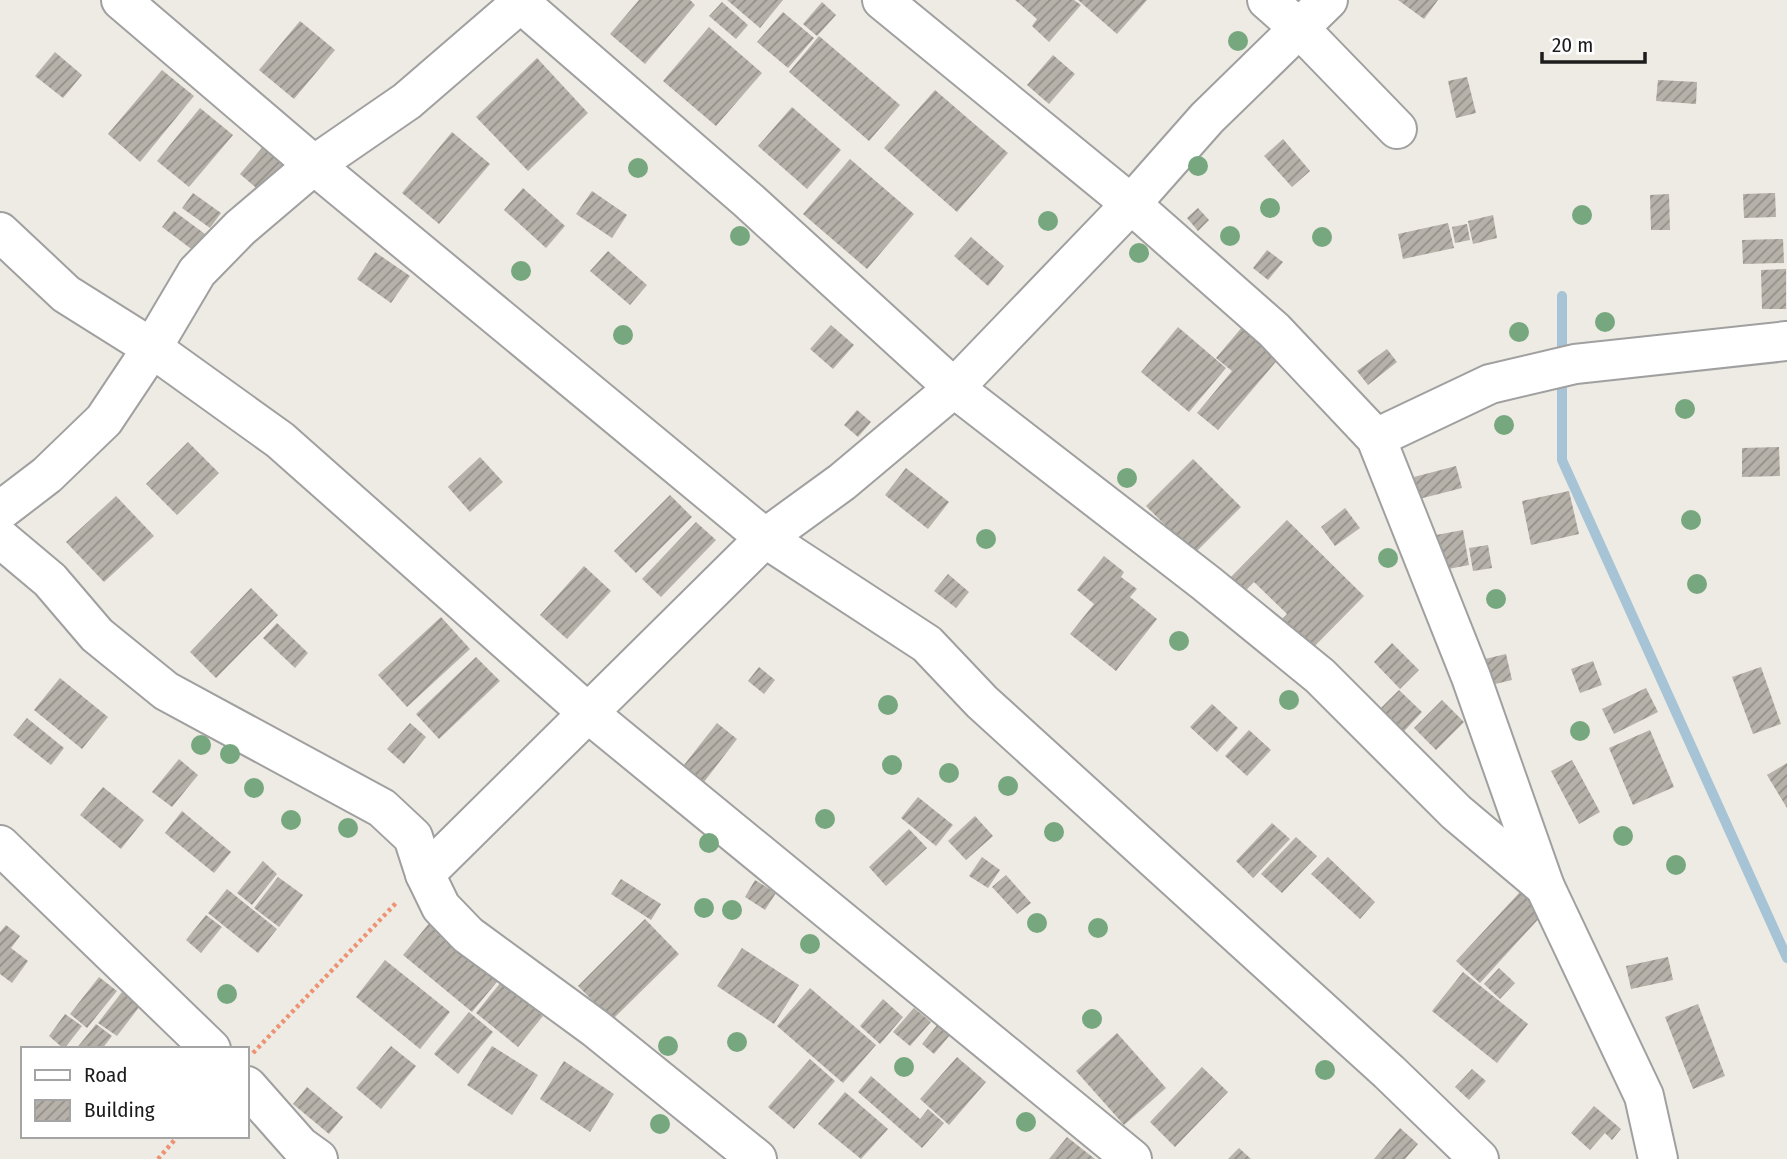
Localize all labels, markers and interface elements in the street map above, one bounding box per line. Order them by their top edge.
scale bar [1542,21,1645,65]
text: 20 m [1552,32,1593,58]
legend [21,1047,248,1138]
text: Road [84,1062,128,1088]
text: Building [84,1097,155,1123]

